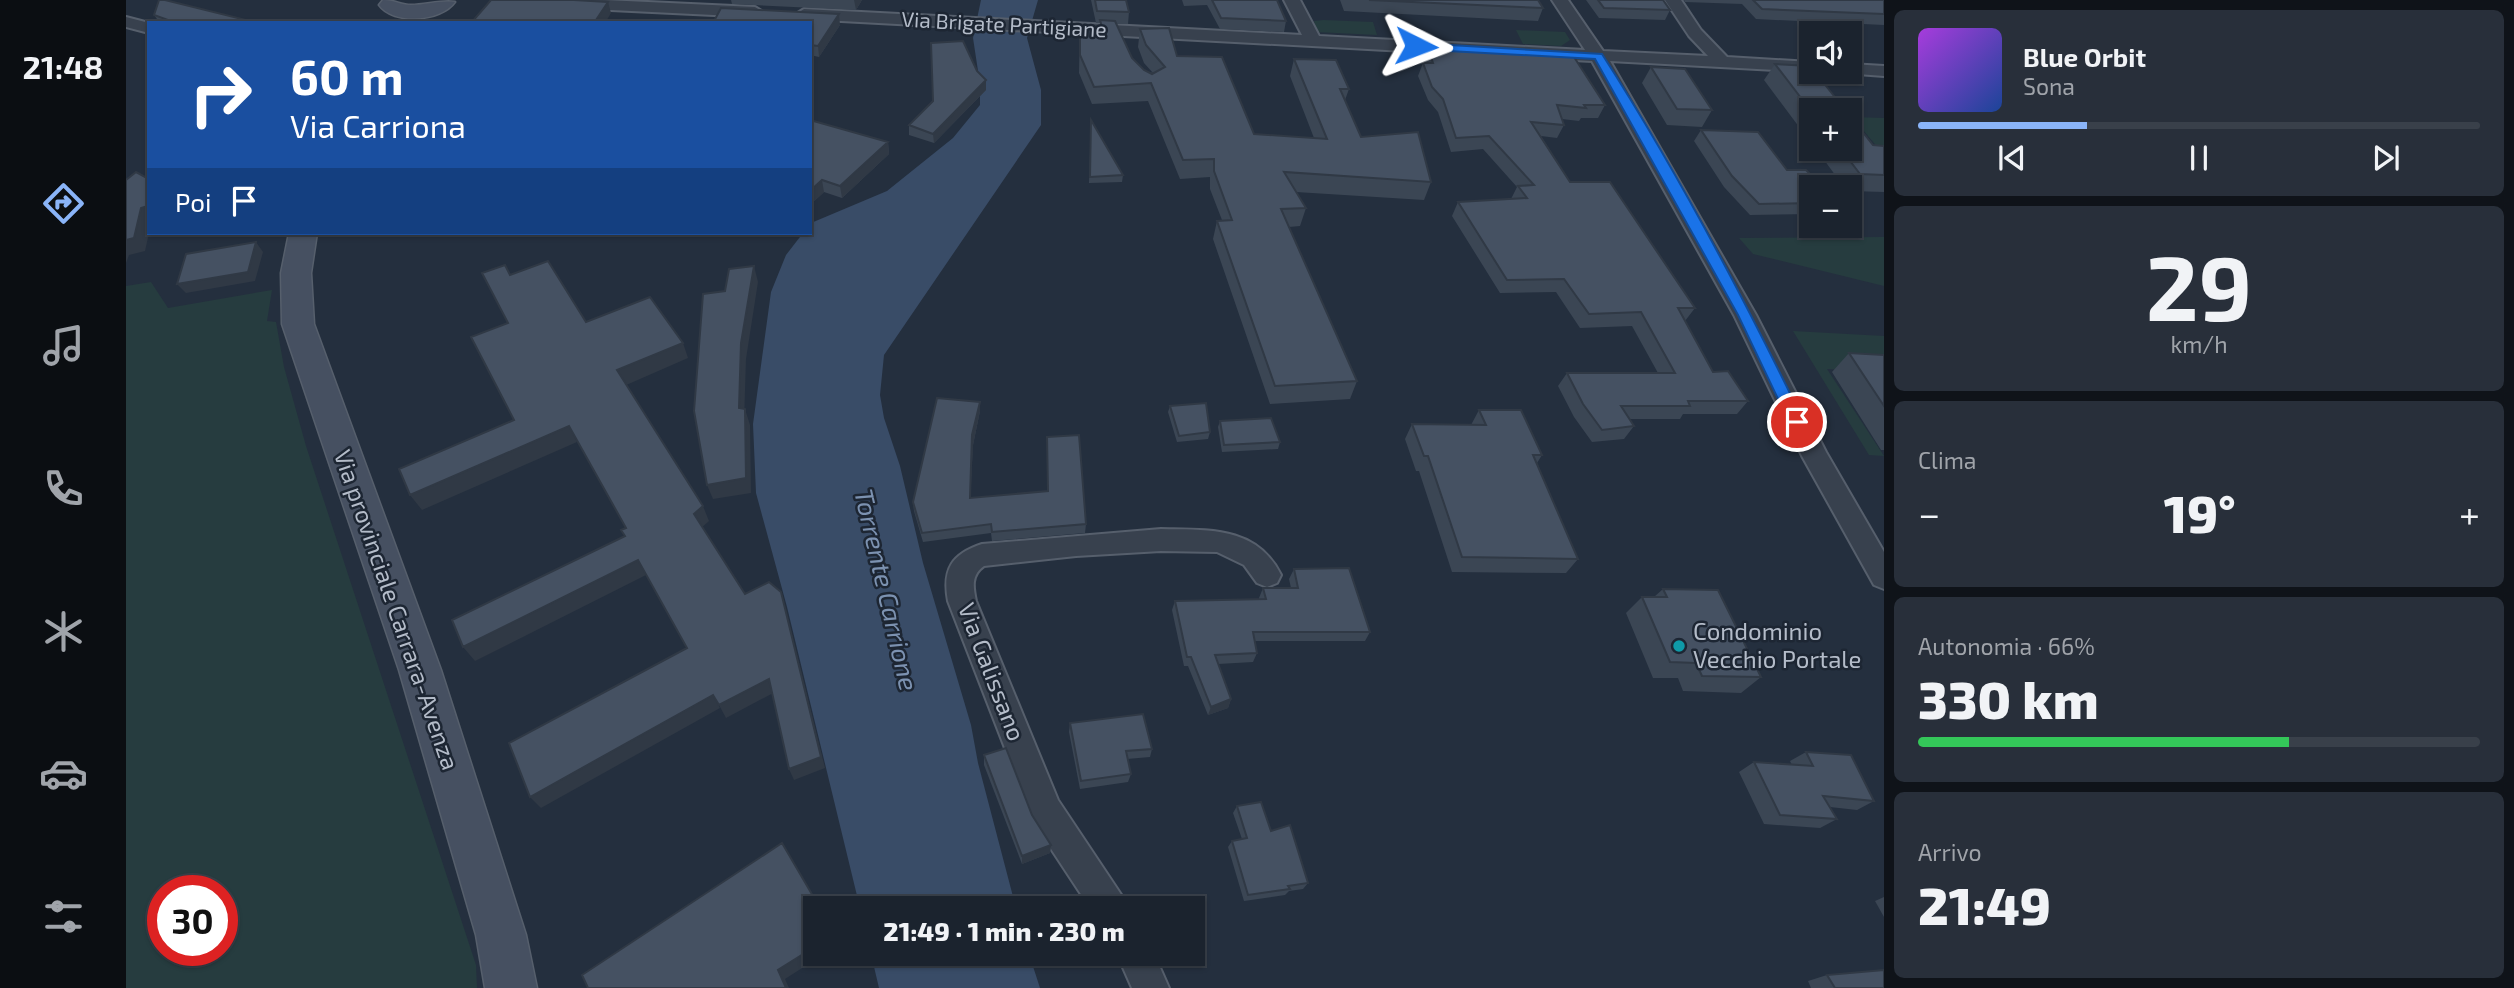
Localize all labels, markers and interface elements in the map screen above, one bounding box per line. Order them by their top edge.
street label: Via Brigate Partigiane [901,6,1107,41]
position arrow [1379,9,1453,83]
map controls [1799,21,1862,238]
button: sound [1799,21,1862,84]
text: Blue Orbit [2023,41,2146,72]
text: 60 m [290,46,404,105]
text: 21:48 [23,47,103,85]
icon: right [175,49,266,140]
text: Sona [2023,72,2075,100]
button: + [1799,98,1862,161]
text: Via Carriona [290,106,466,144]
icon: previous [1993,139,2031,177]
icon: pause [2180,139,2218,177]
icon: next [2367,139,2405,177]
button: − [1799,175,1862,238]
icon: directions [39,179,88,228]
icon: arrive [225,182,263,220]
text: Poi [175,186,211,217]
text: 29 [2146,230,2252,339]
icon: music [39,321,88,370]
text: km/h [2170,330,2228,358]
pin [1767,392,1827,452]
icon: arrive [1778,403,1816,441]
street label: Via provinciale Carrara-Avenza [329,446,466,773]
text: Clima [1918,446,1976,474]
icon: phone [39,464,88,513]
text: 19° [2164,481,2236,543]
water label: Torrente Carrione [849,486,926,694]
text: − [1918,490,1940,536]
text: + [2459,490,2480,536]
street label: Via Galissano [953,598,1032,745]
icon: climate [39,607,88,656]
place label: Condominio Vecchio Portale [1693,616,1861,673]
text: Autonomia · 66% [1918,632,2095,660]
marker: Condominio Vecchio Portale [1671,638,1687,654]
text: 330 km [1918,667,2099,729]
icon: car [39,749,88,798]
text: Arrivo [1918,838,1982,866]
text: 21:49 [1918,873,2051,935]
speed limit sign: 30 [147,875,238,966]
icon: filters [39,892,88,941]
text: 21:49 · 1 min · 230 m [883,915,1125,946]

